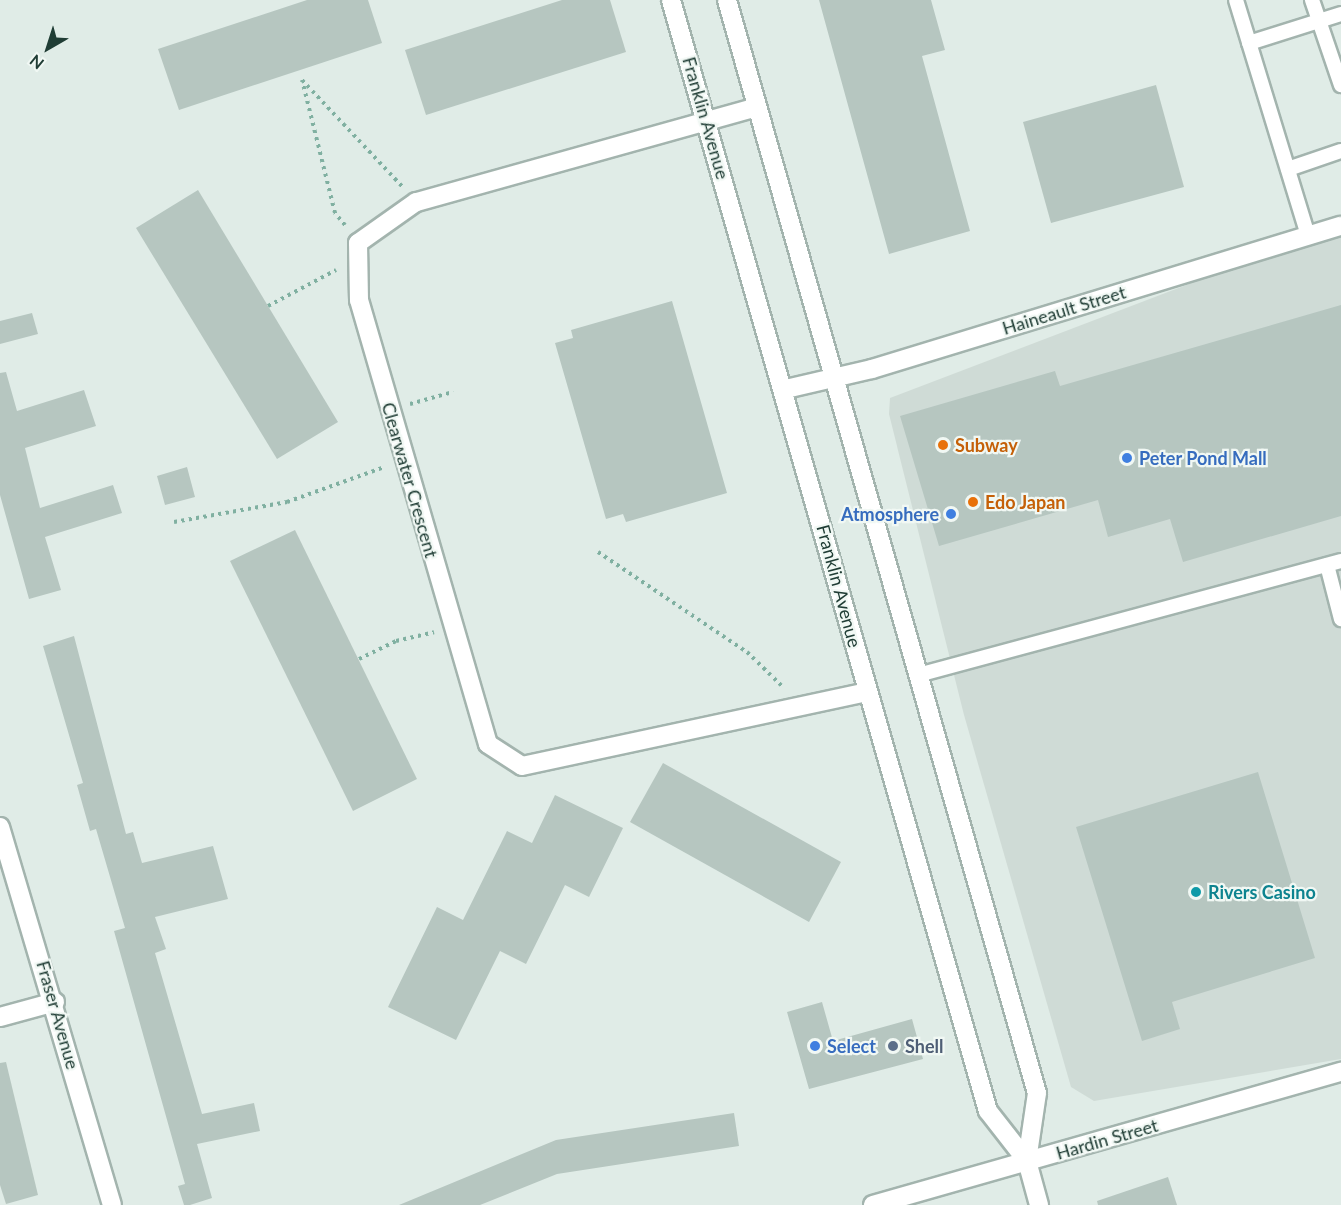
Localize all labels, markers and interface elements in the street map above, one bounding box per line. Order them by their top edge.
north arrow [18,18,78,78]
text: N [26,51,47,74]
street label: Franklin Avenue [678,54,734,182]
street label: Haineault Street [1000,281,1128,339]
street label: Clearwater Crescent [377,400,443,560]
place label: Subway [955,434,1018,456]
marker: Subway [936,438,950,452]
place label: Peter Pond Mall [1139,447,1267,469]
marker: Peter Pond Mall [1120,451,1134,465]
place label: Edo Japan [985,491,1066,513]
marker: Edo Japan [966,495,980,509]
place label: Atmosphere [841,503,939,525]
marker: Atmosphere [944,507,958,521]
street label: Franklin Avenue [812,522,866,650]
place label: Rivers Casino [1208,881,1316,903]
marker: Rivers Casino [1189,885,1203,899]
street label: Fraser Avenue [32,958,84,1072]
place label: Select [827,1035,876,1057]
place label: Shell [905,1035,943,1057]
marker: Select [808,1039,822,1053]
marker: Shell [886,1039,900,1053]
street label: Hardin Street [1054,1114,1160,1164]

